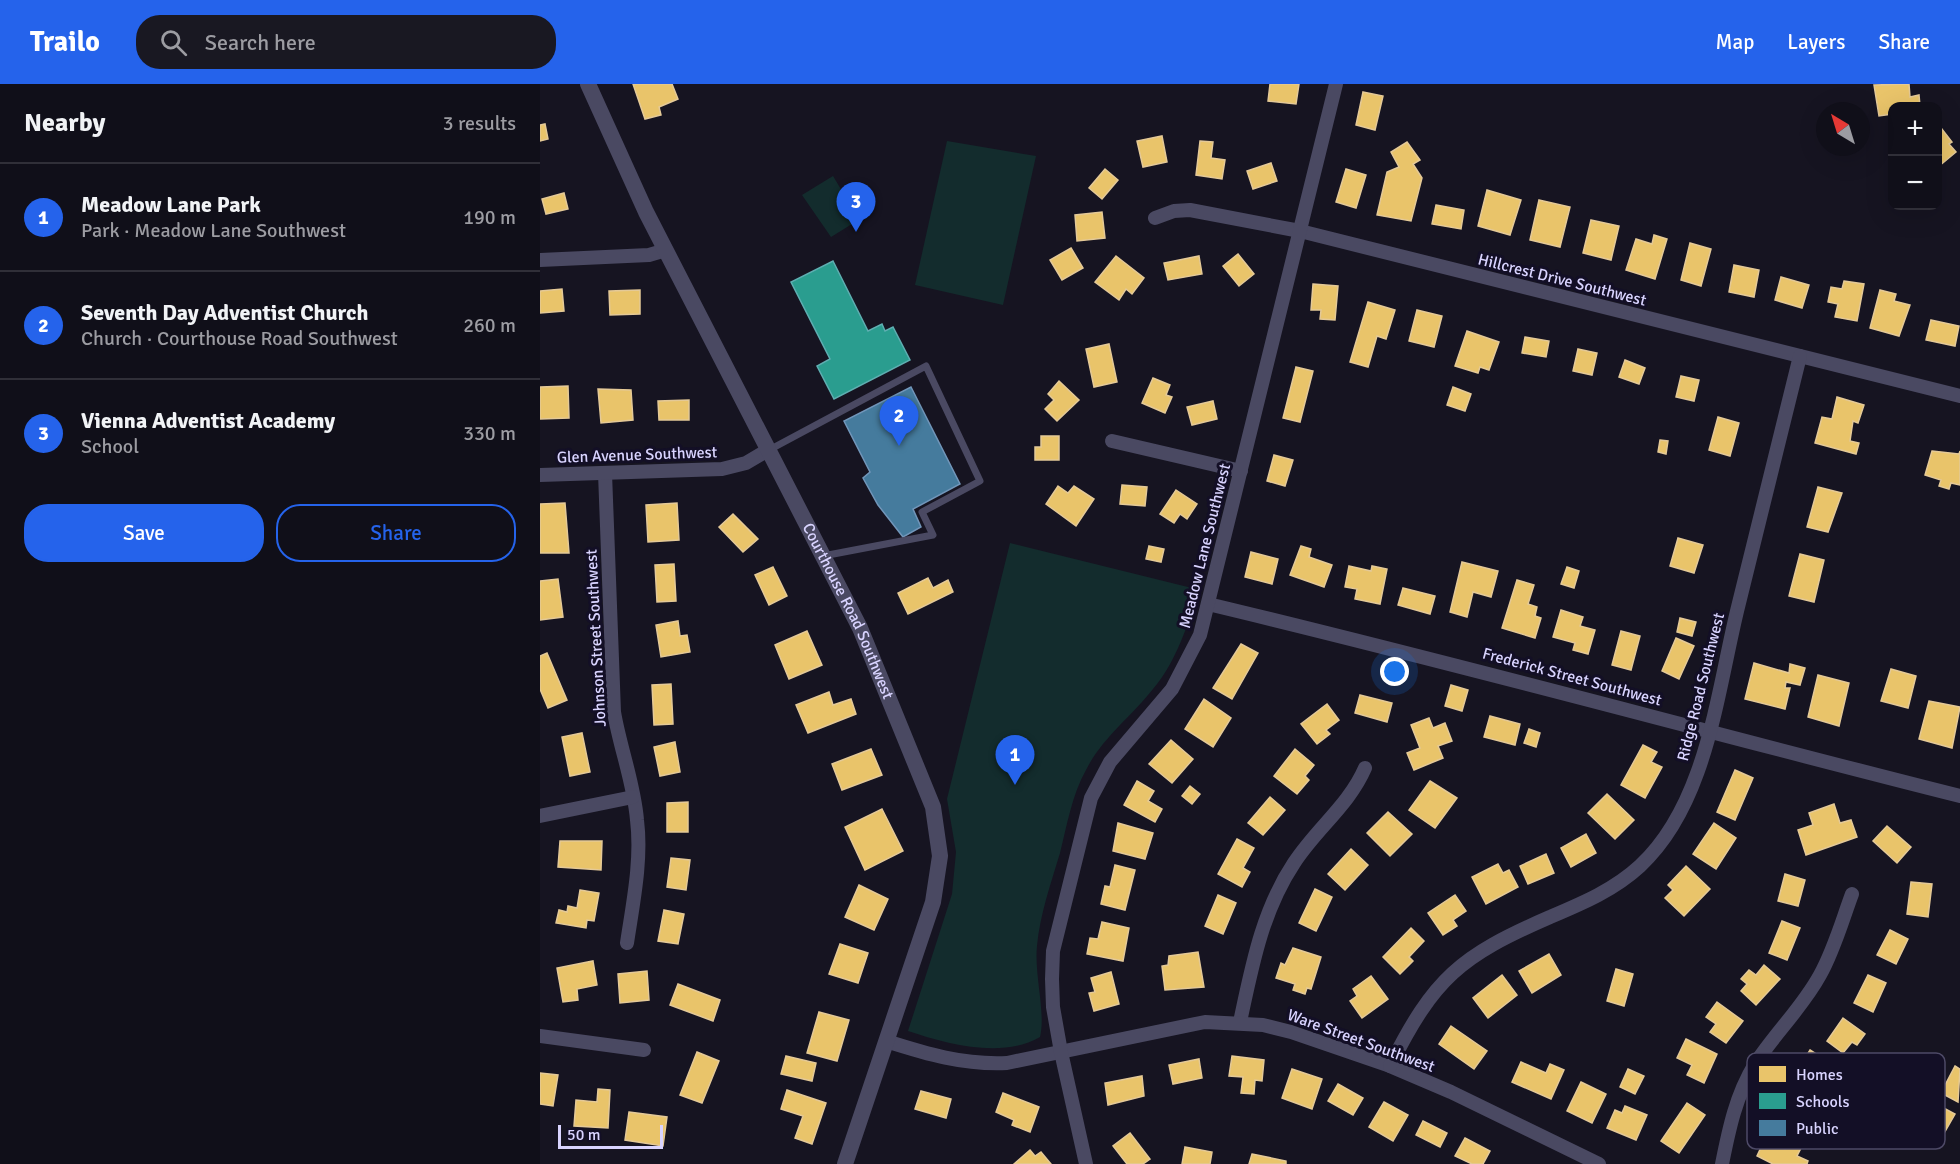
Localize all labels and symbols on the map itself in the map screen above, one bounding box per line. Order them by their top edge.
north arrow [1816,102,1870,156]
pin: 3 [836,182,876,232]
street label: Hillcrest Drive Southwest [1476,249,1649,311]
pin: 2 [880,396,918,446]
street label: Glen Avenue Southwest [556,442,718,468]
street label: Meadow Lane Southwest [1175,461,1235,631]
street label: Courthouse Road Southwest [798,520,898,703]
street label: Johnson Street Southwest [581,548,611,727]
street label: Ridge Road Southwest [1673,610,1729,763]
street label: Frederick Street Southwest [1480,643,1664,711]
your location [1380,657,1409,686]
pin: 1 [996,736,1034,785]
street label: Ware Street Southwest [1285,1005,1438,1077]
legend [1747,1053,1945,1149]
text: Homes [1796,1065,1843,1085]
text: Schools [1796,1092,1849,1112]
text: Public [1796,1119,1839,1139]
scale bar [558,1122,663,1150]

